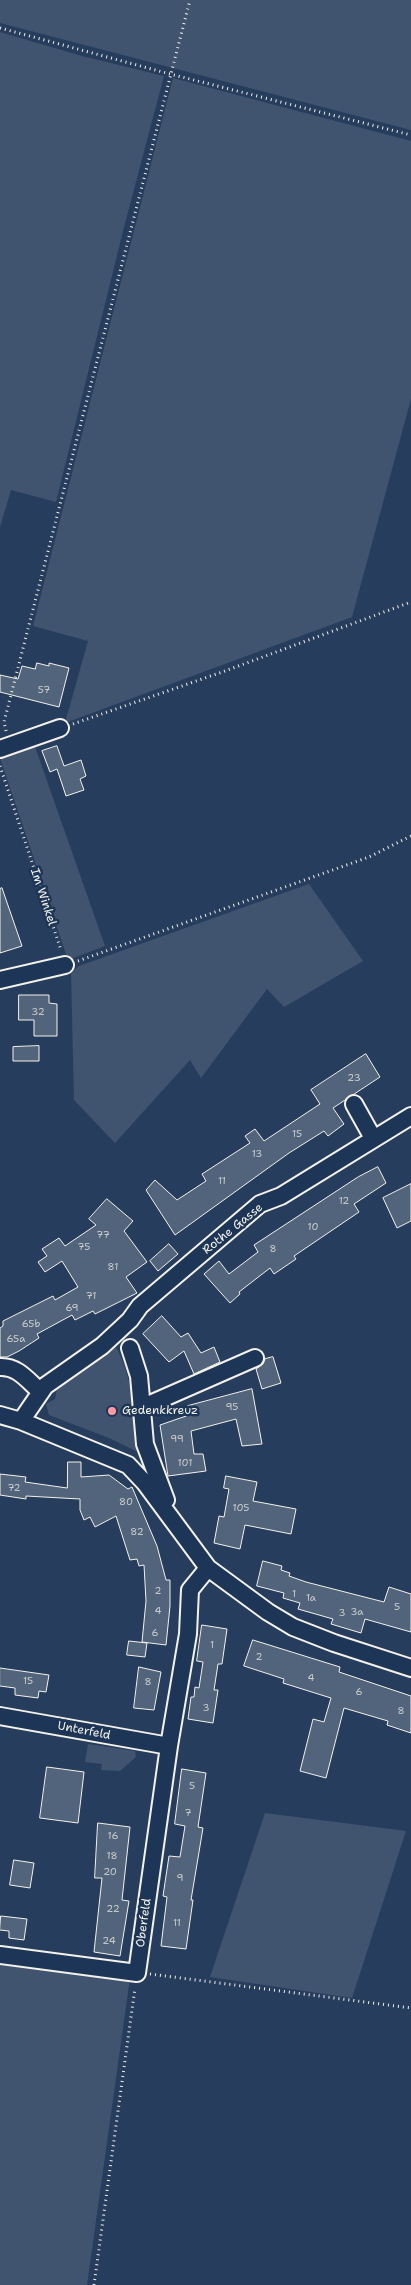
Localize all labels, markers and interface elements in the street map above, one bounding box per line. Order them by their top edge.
house number: 57 [38,684,50,696]
street label: Im Winkel [27,866,59,928]
house number: 32 [31,1006,45,1018]
house number: 23 [347,1072,361,1084]
house number: 15 [292,1128,302,1140]
house number: 13 [252,1148,262,1160]
house number: 11 [218,1175,226,1187]
house number: 12 [339,1195,349,1207]
street label: Rothe Gasse [200,1200,266,1258]
house number: 10 [308,1221,318,1233]
house number: 77 [96,1229,110,1241]
house number: 75 [78,1241,90,1253]
house number: 8 [270,1243,276,1255]
house number: 81 [108,1261,118,1273]
house number: 71 [86,1290,96,1302]
house number: 69 [65,1302,79,1314]
house number: 65b [22,1318,40,1330]
house number: 65a [7,1333,25,1345]
house number: 95 [226,1401,238,1413]
place label: Gedenkkreuz [122,1404,198,1418]
marker: Gedenkkreuz [106,1405,118,1417]
house number: 99 [170,1433,184,1445]
house number: 101 [178,1457,192,1469]
house number: 72 [7,1482,21,1494]
house number: 80 [119,1496,133,1508]
house number: 105 [233,1502,249,1514]
house number: 82 [130,1526,144,1538]
house number: 2 [155,1585,161,1597]
house number: 1 [292,1588,296,1600]
house number: 1a [306,1592,316,1604]
house number: 5 [394,1601,400,1613]
house number: 4 [155,1605,161,1617]
house number: 3a [350,1606,364,1618]
house number: 3 [339,1607,345,1619]
house number: 6 [152,1627,158,1639]
house number: 1 [210,1639,214,1651]
house number: 2 [256,1651,262,1663]
house number: 4 [308,1672,314,1684]
house number: 15 [23,1675,33,1687]
house number: 8 [145,1676,151,1688]
house number: 6 [356,1686,362,1698]
house number: 3 [203,1702,209,1714]
house number: 8 [398,1705,404,1717]
street label: Unterfeld [56,1719,112,1743]
house number: 5 [189,1780,195,1792]
house number: 7 [185,1807,191,1819]
house number: 16 [108,1830,118,1842]
house number: 18 [106,1850,118,1862]
house number: 20 [103,1866,117,1878]
house number: 9 [177,1872,183,1884]
street label: Oberfeld [133,1898,155,1948]
house number: 22 [106,1903,120,1915]
house number: 11 [173,1917,181,1929]
house number: 24 [102,1935,116,1947]

